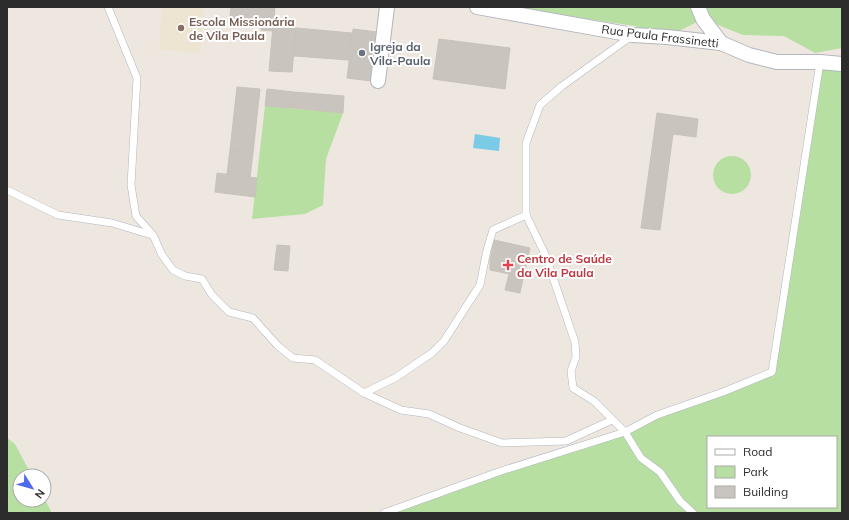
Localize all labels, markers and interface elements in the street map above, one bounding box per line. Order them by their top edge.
place label: Escola Missionária de Vila Paula [189,14,295,43]
street label: Rua Paula Frassinetti [601,21,720,51]
marker: Escola Missionária de Vila Paula [176,23,186,33]
place label: Igreja da Vila-Paula [369,39,431,68]
marker: Igreja da Vila-Paula [357,48,367,58]
place label: Centro de Saúde da Vila Paula [517,251,612,280]
marker: Centro de Saúde da Vila Paula [502,259,514,271]
legend [707,436,837,508]
text: Road [743,444,772,459]
text: Park [743,464,769,479]
north arrow [12,468,52,508]
text: Building [743,484,788,499]
text: N [32,486,48,502]

